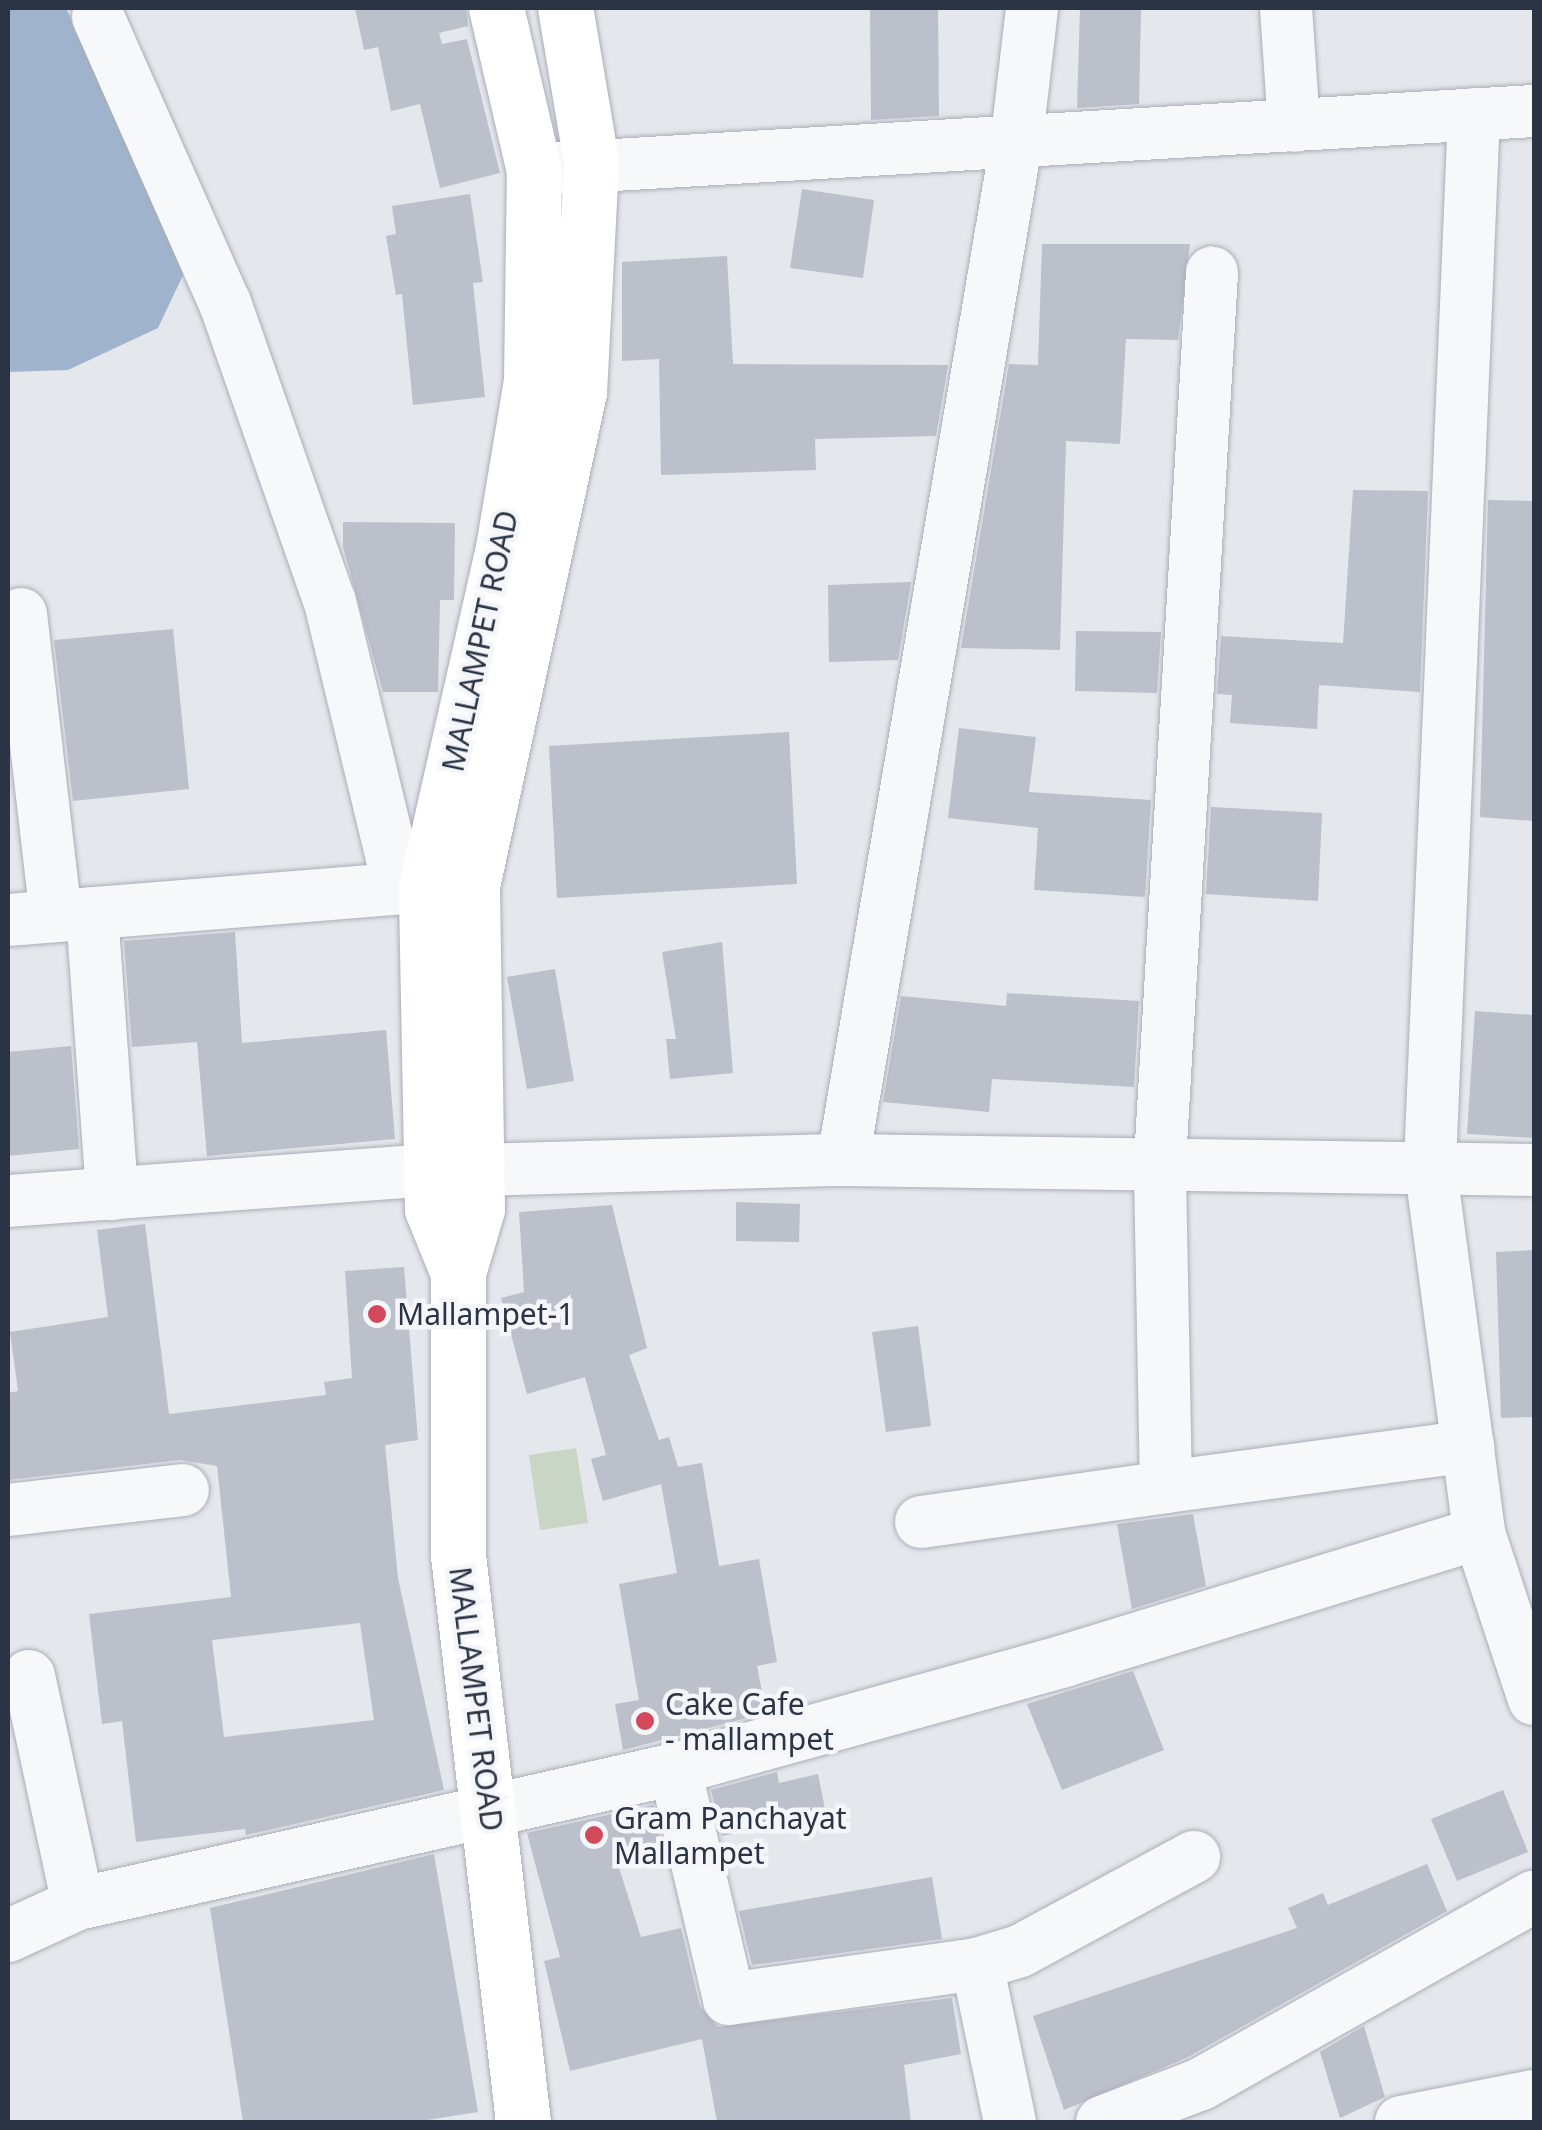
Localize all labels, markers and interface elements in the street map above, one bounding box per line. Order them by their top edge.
street label: MALLAMPET ROAD [435,507,525,775]
place label: Mallampet-1 [397,1296,574,1332]
marker: Mallampet-1 [366,1303,388,1325]
street label: MALLAMPET ROAD [442,1565,510,1833]
place label: Cake Cafe - mallampet [665,1686,834,1756]
marker: Cake Cafe - mallampet [634,1710,656,1732]
place label: Gram Panchayat Mallampet [614,1800,847,1870]
marker: Gram Panchayat Mallampet [583,1824,605,1846]

